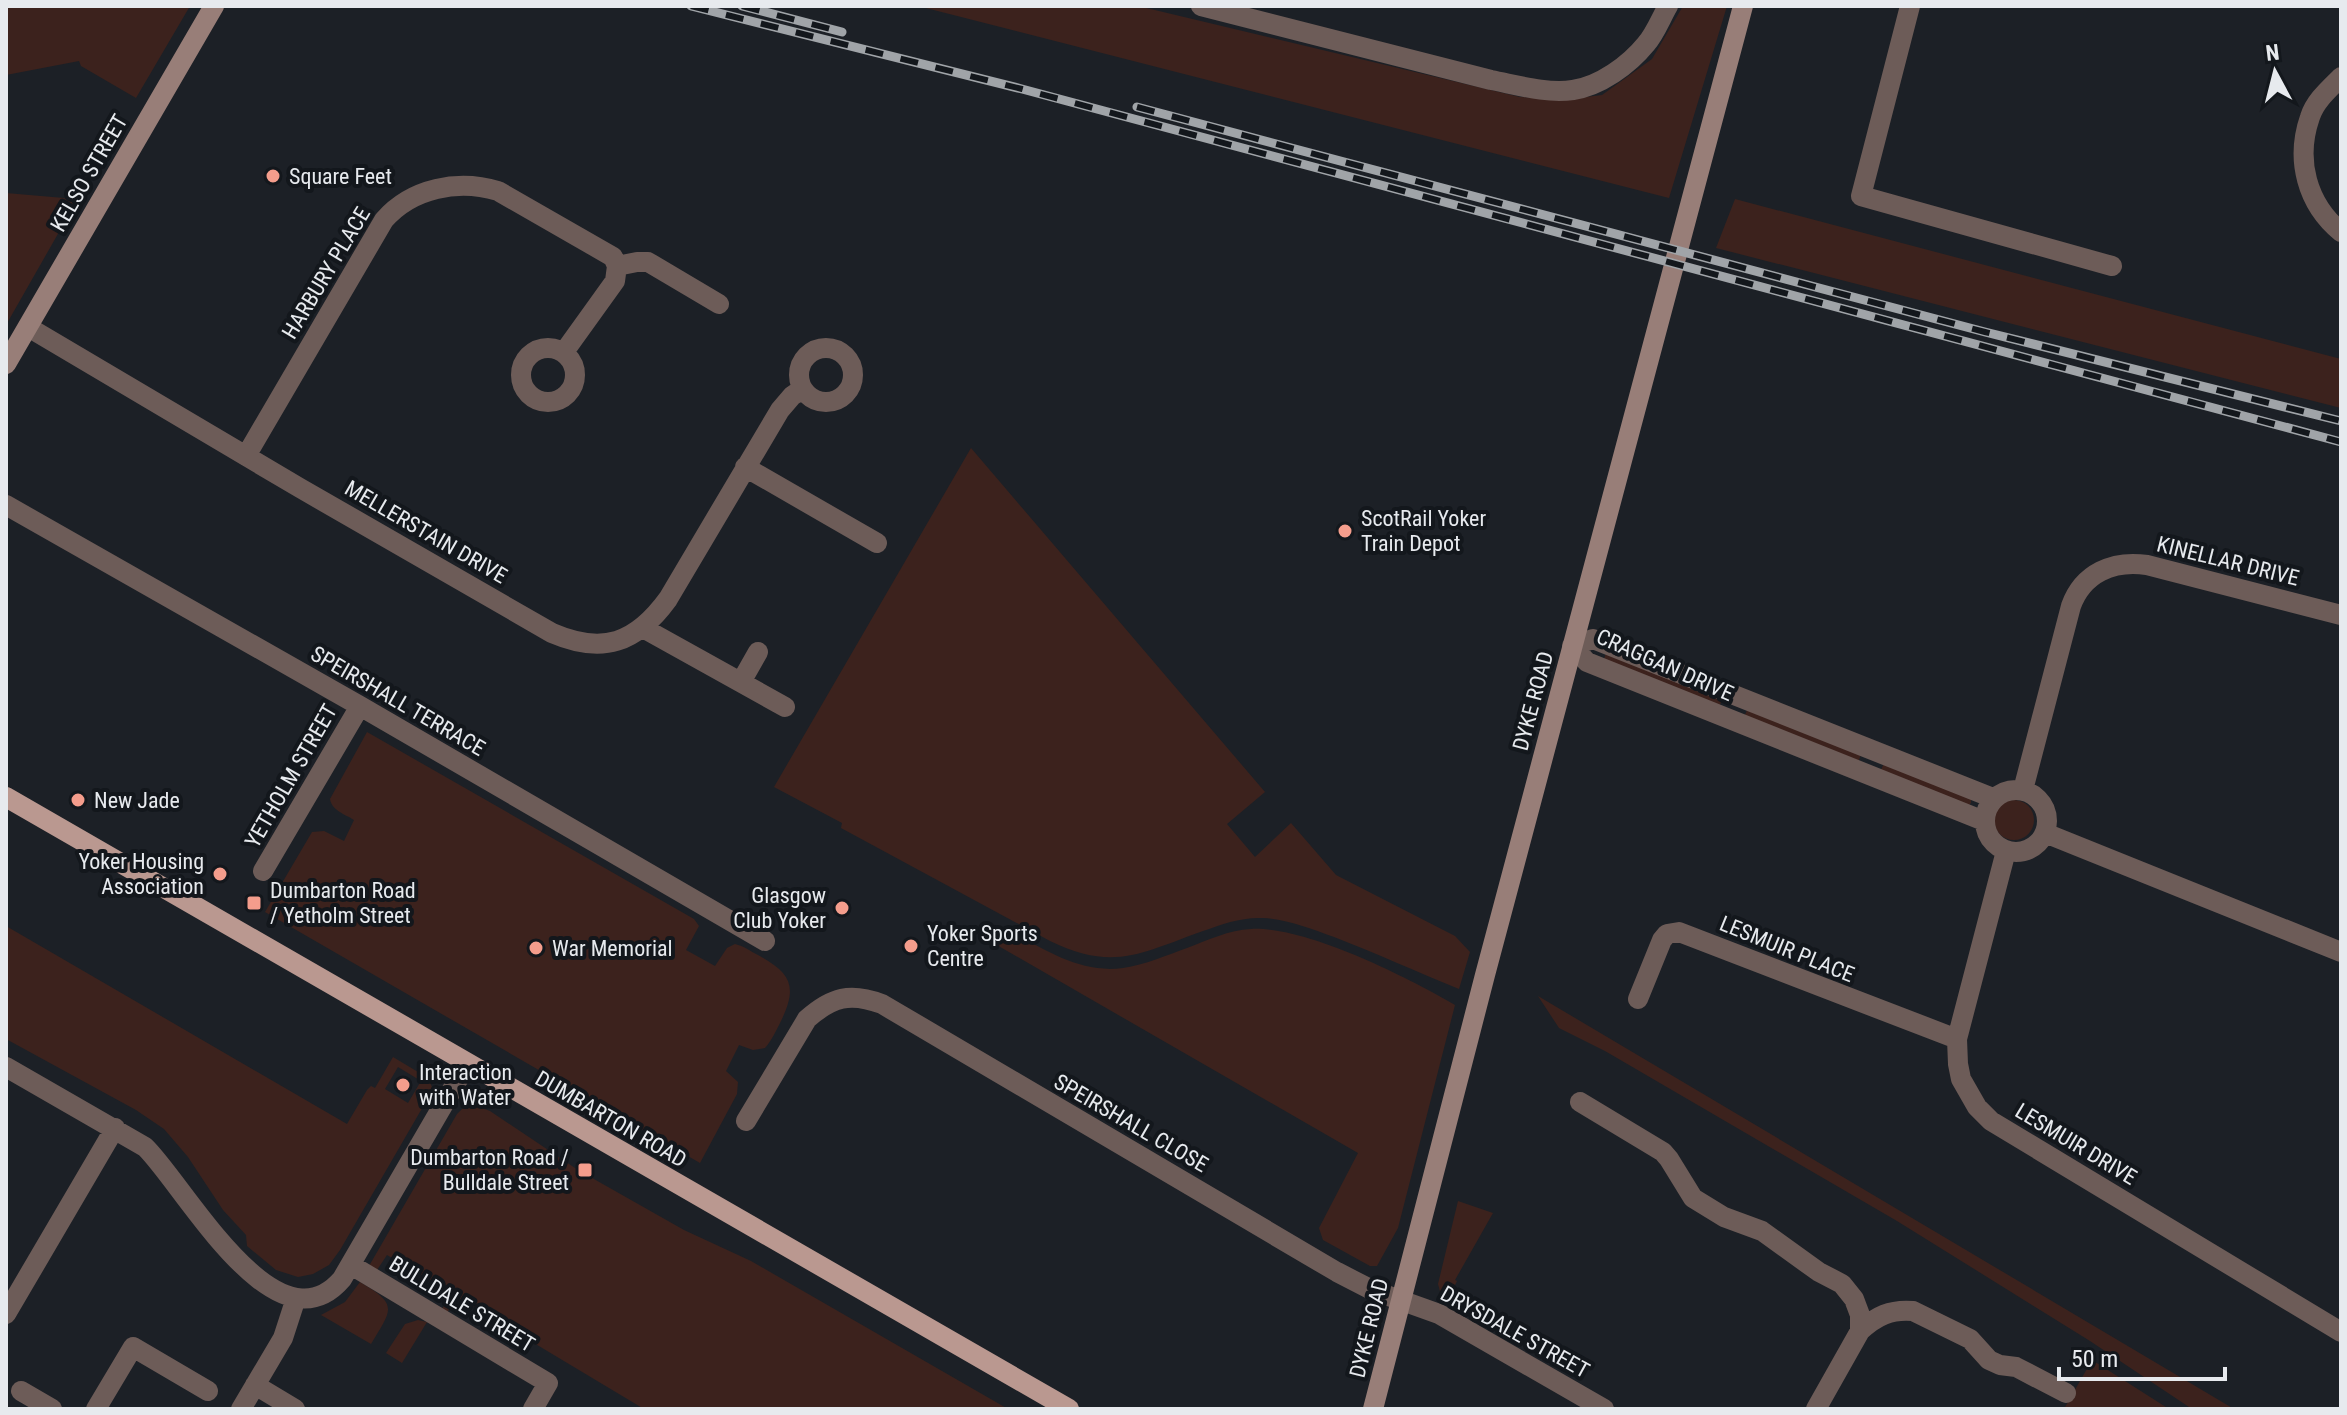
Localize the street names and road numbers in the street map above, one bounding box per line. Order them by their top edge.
street label: KELSO STREET [45,110,133,236]
street label: HARBURY PLACE [277,203,375,343]
street label: MELLERSTAIN DRIVE [341,475,512,589]
street label: KINELLAR DRIVE [2154,531,2302,591]
street label: CRAGGAN DRIVE [1593,624,1737,706]
street label: SPEIRSHALL TERRACE [306,641,490,761]
street label: DYKE ROAD [1508,649,1558,753]
street label: YETHOLM STREET [240,700,342,852]
street label: LESMUIR PLACE [1716,911,1858,987]
street label: DUMBARTON ROAD [531,1066,691,1172]
street label: SPEIRSHALL CLOSE [1050,1069,1212,1177]
street label: LESMUIR DRIVE [2011,1098,2141,1190]
street label: BULLDALE STREET [385,1251,539,1357]
street label: DYKE ROAD [1345,1276,1393,1380]
street label: DRYSDALE STREET [1436,1281,1594,1383]

